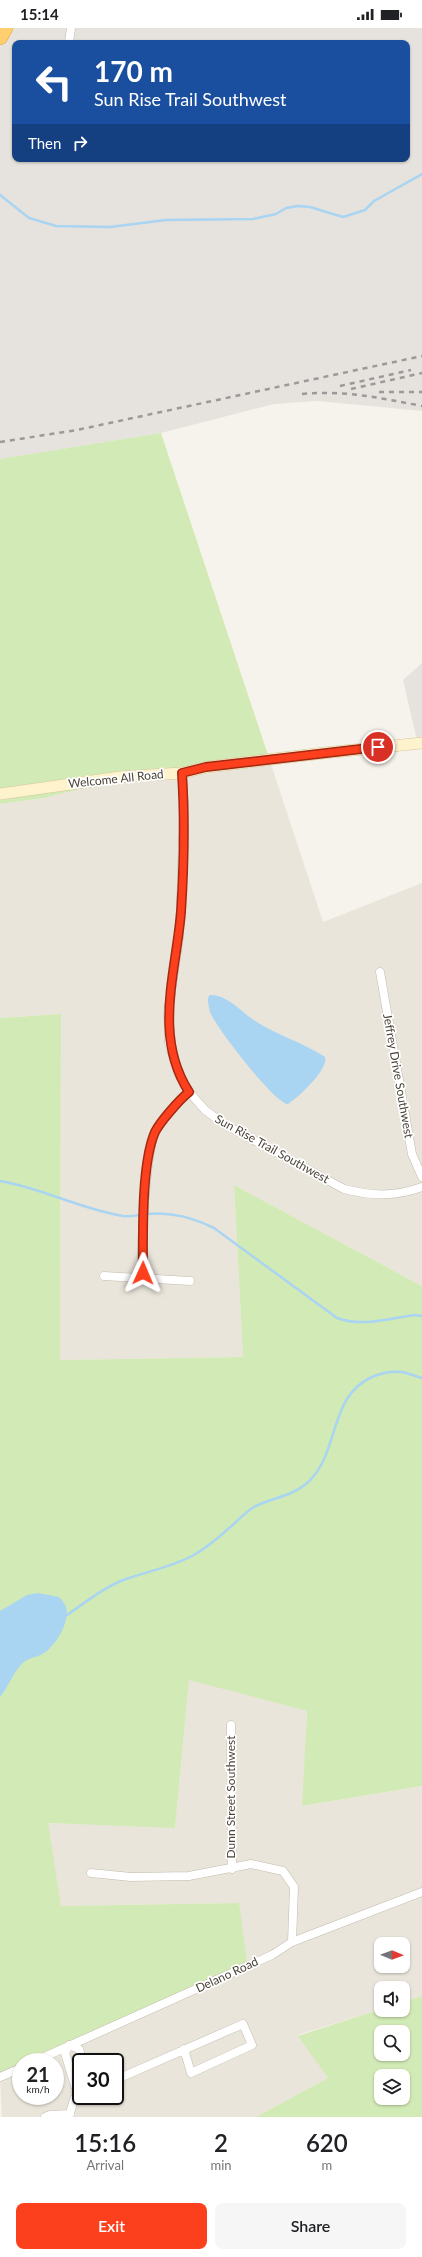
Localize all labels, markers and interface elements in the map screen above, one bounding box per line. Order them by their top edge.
text: 15:14 [20,5,59,23]
text: 170 m [94,54,173,88]
icon: left [28,56,80,108]
text: Sun Rise Trail Southwest [94,88,286,110]
icon: right [69,132,91,154]
text: Then [28,134,61,152]
pin [361,730,395,764]
icon: arrive [367,736,389,758]
street label: Welcome All Road [68,766,164,791]
street label: Jeffrey Drive Southwest [380,1012,417,1140]
street label: Sun Rise Trail Southwest [212,1111,333,1187]
position arrow [122,1252,164,1294]
street label: Dunn Street Southwest [223,1735,238,1858]
north arrow [374,1937,410,1973]
map controls [374,1937,410,2105]
street label: Delano Road [193,1954,260,1996]
button: sound [374,1981,410,2017]
button: search [374,2025,410,2061]
speed limit sign: 30 [72,2053,124,2105]
text: 21 [26,2062,50,2086]
button: layers [374,2069,410,2105]
text: km/h [26,2083,50,2095]
text: 15:16 [74,2128,136,2157]
text: 2 [214,2128,228,2157]
text: 620 [306,2128,348,2157]
text: Arrival [87,2157,124,2173]
text: min [210,2157,232,2173]
text: m [321,2157,332,2173]
button: Exit [16,2203,207,2249]
button: Share [215,2203,406,2249]

